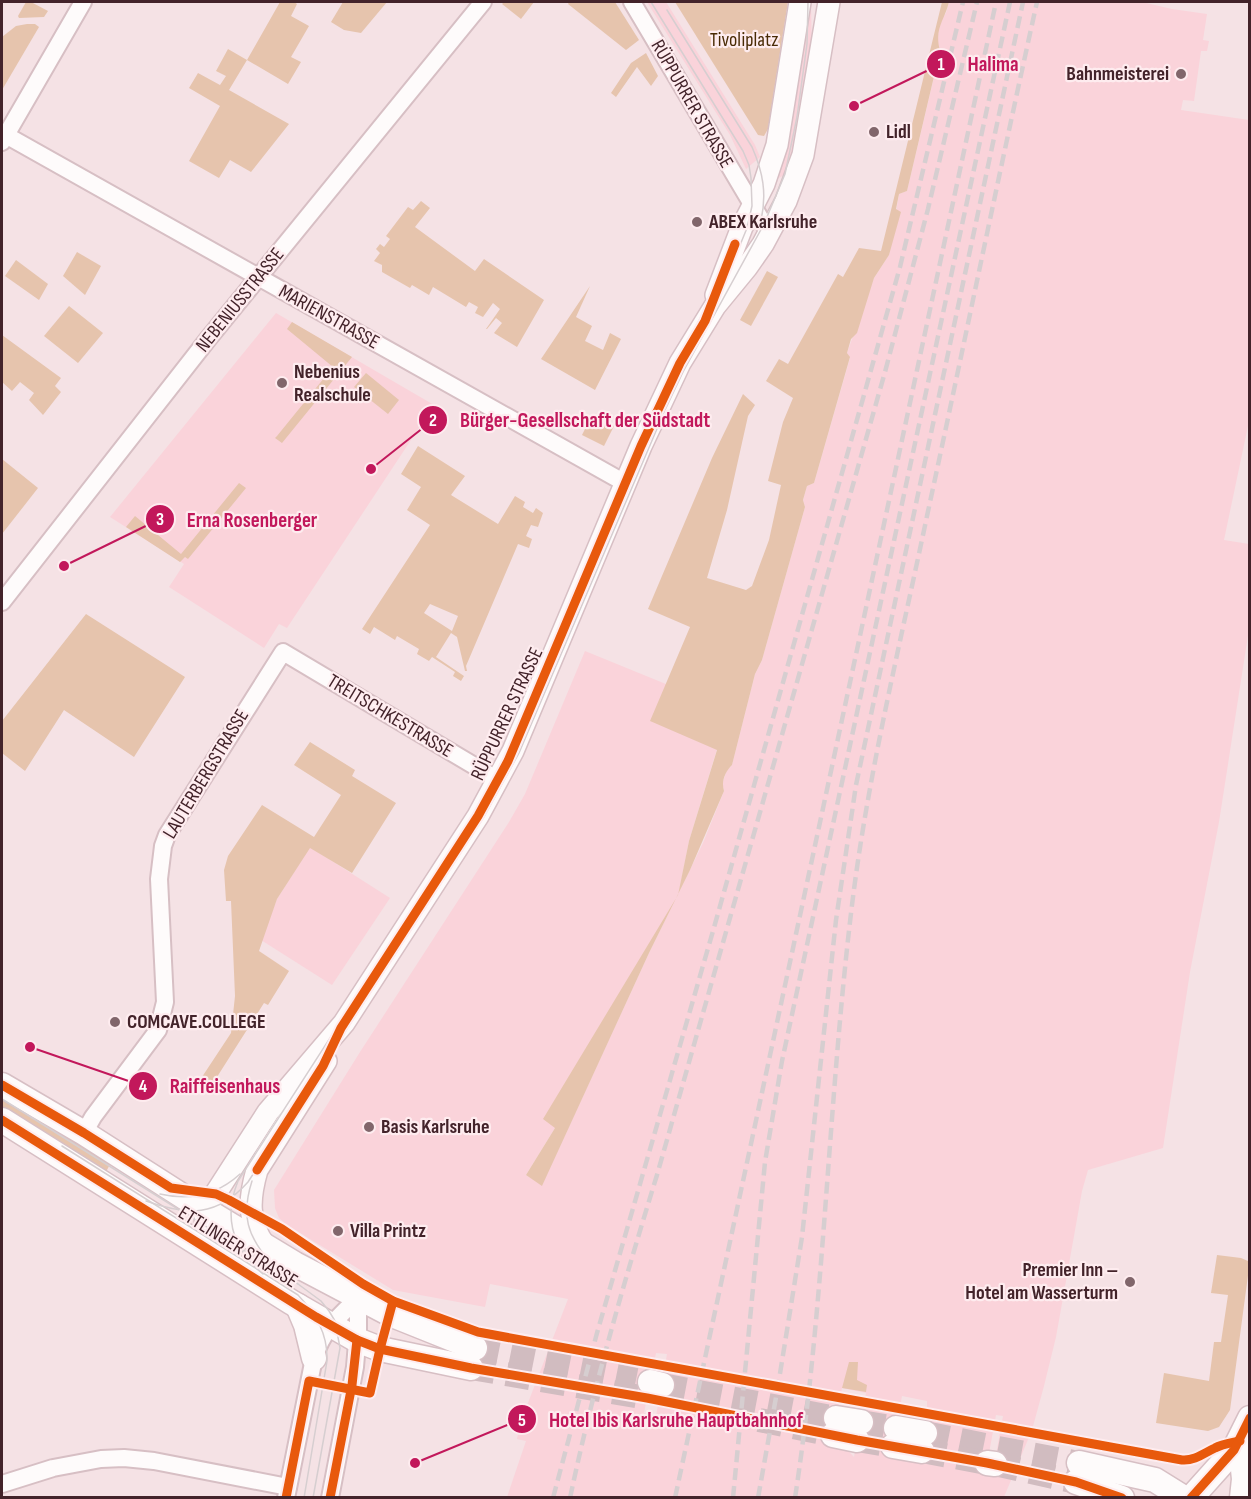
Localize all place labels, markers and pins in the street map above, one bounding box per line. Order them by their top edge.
callout: Halima [926,44,1031,83]
place label: Bahnmeisterei [1066,62,1169,86]
marker: Bahnmeisterei [1174,67,1188,81]
place label: Lidl [886,120,911,144]
marker: Lidl [867,125,881,139]
place label: ABEX Karlsruhe [708,210,817,234]
marker: ABEX Karlsruhe [690,215,704,229]
place label: Nebenius Realschule [294,360,371,407]
marker: Nebenius Realschule [275,376,289,390]
callout: Bürger-Gesellschaft der Südstadt [418,401,722,440]
callout: Erna Rosenberger [145,500,329,539]
place label: COMCAVE.COLLEGE [127,1010,266,1034]
marker: COMCAVE.COLLEGE [108,1015,122,1029]
callout: Raiffeisenhaus [128,1066,292,1105]
place label: Basis Karlsruhe [381,1115,489,1139]
marker: Basis Karlsruhe [362,1120,376,1134]
place label: Villa Printz [350,1219,426,1243]
marker: Villa Printz [331,1224,345,1238]
place label: Premier Inn – Hotel am Wasserturm [965,1258,1118,1305]
marker: Premier Inn – Hotel am Wasserturm [1123,1275,1137,1289]
callout: Hotel Ibis Karlsruhe Hauptbahnhof [507,1400,815,1439]

